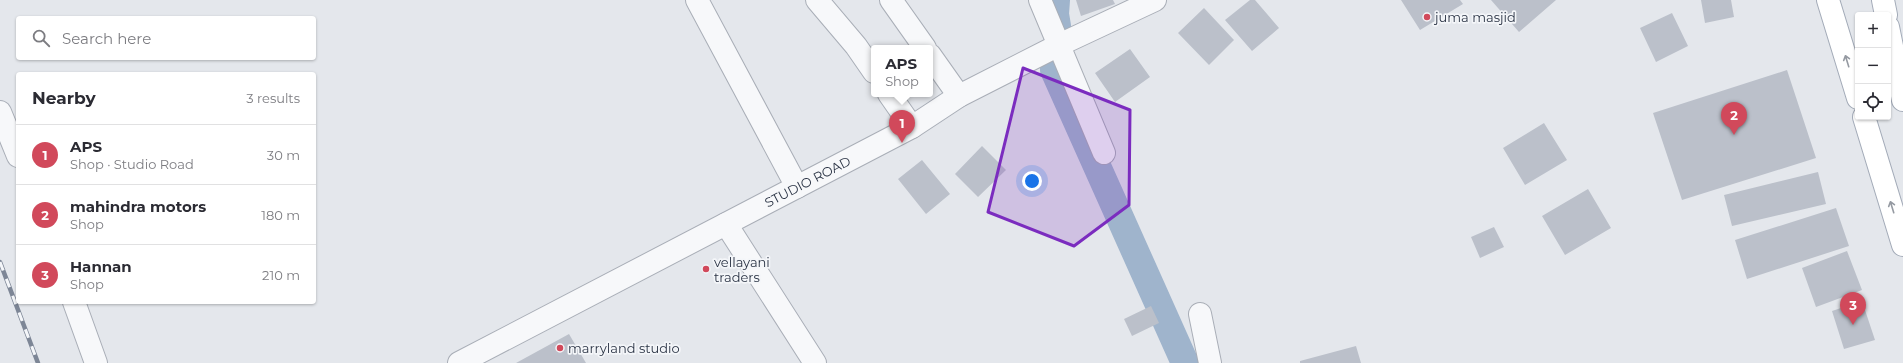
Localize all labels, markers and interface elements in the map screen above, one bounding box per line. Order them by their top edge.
place label: juma masjid [1433,9,1516,25]
marker: juma masjid [1422,12,1432,22]
map controls [1855,12,1891,120]
button: + [1855,12,1891,48]
search box [16,16,316,60]
icon: search [30,27,52,49]
text: Search here [62,29,151,48]
popup [871,45,933,97]
button: − [1855,48,1891,84]
text: APS [885,54,917,73]
one-way arrow [1843,54,1850,67]
text: Shop [885,73,919,89]
button: locate [1855,84,1891,120]
text: Nearby [32,88,96,108]
text: 3 results [246,90,300,106]
pin: 2 [1721,102,1747,135]
pin: 1 [889,110,915,143]
text: APS [70,137,102,156]
text: 1 [42,147,48,163]
text: 30 m [267,147,300,163]
street label: STUDIO ROAD [762,152,853,210]
text: Shop · Studio Road [70,156,194,172]
your location [1022,171,1042,191]
text: mahindra motors [70,197,206,216]
one-way arrow [1888,201,1895,214]
text: 2 [41,207,49,223]
text: 180 m [261,207,300,223]
text: Shop [70,216,104,232]
place label: vellayani traders [714,254,770,285]
text: Hannan [70,257,132,276]
marker: vellayani traders [701,264,711,274]
text: 3 [41,267,49,283]
text: 210 m [262,267,300,283]
text: Shop [70,276,104,292]
pin: 3 [1840,292,1866,325]
place label: marryland studio [568,340,680,356]
marker: marryland studio [555,343,565,353]

